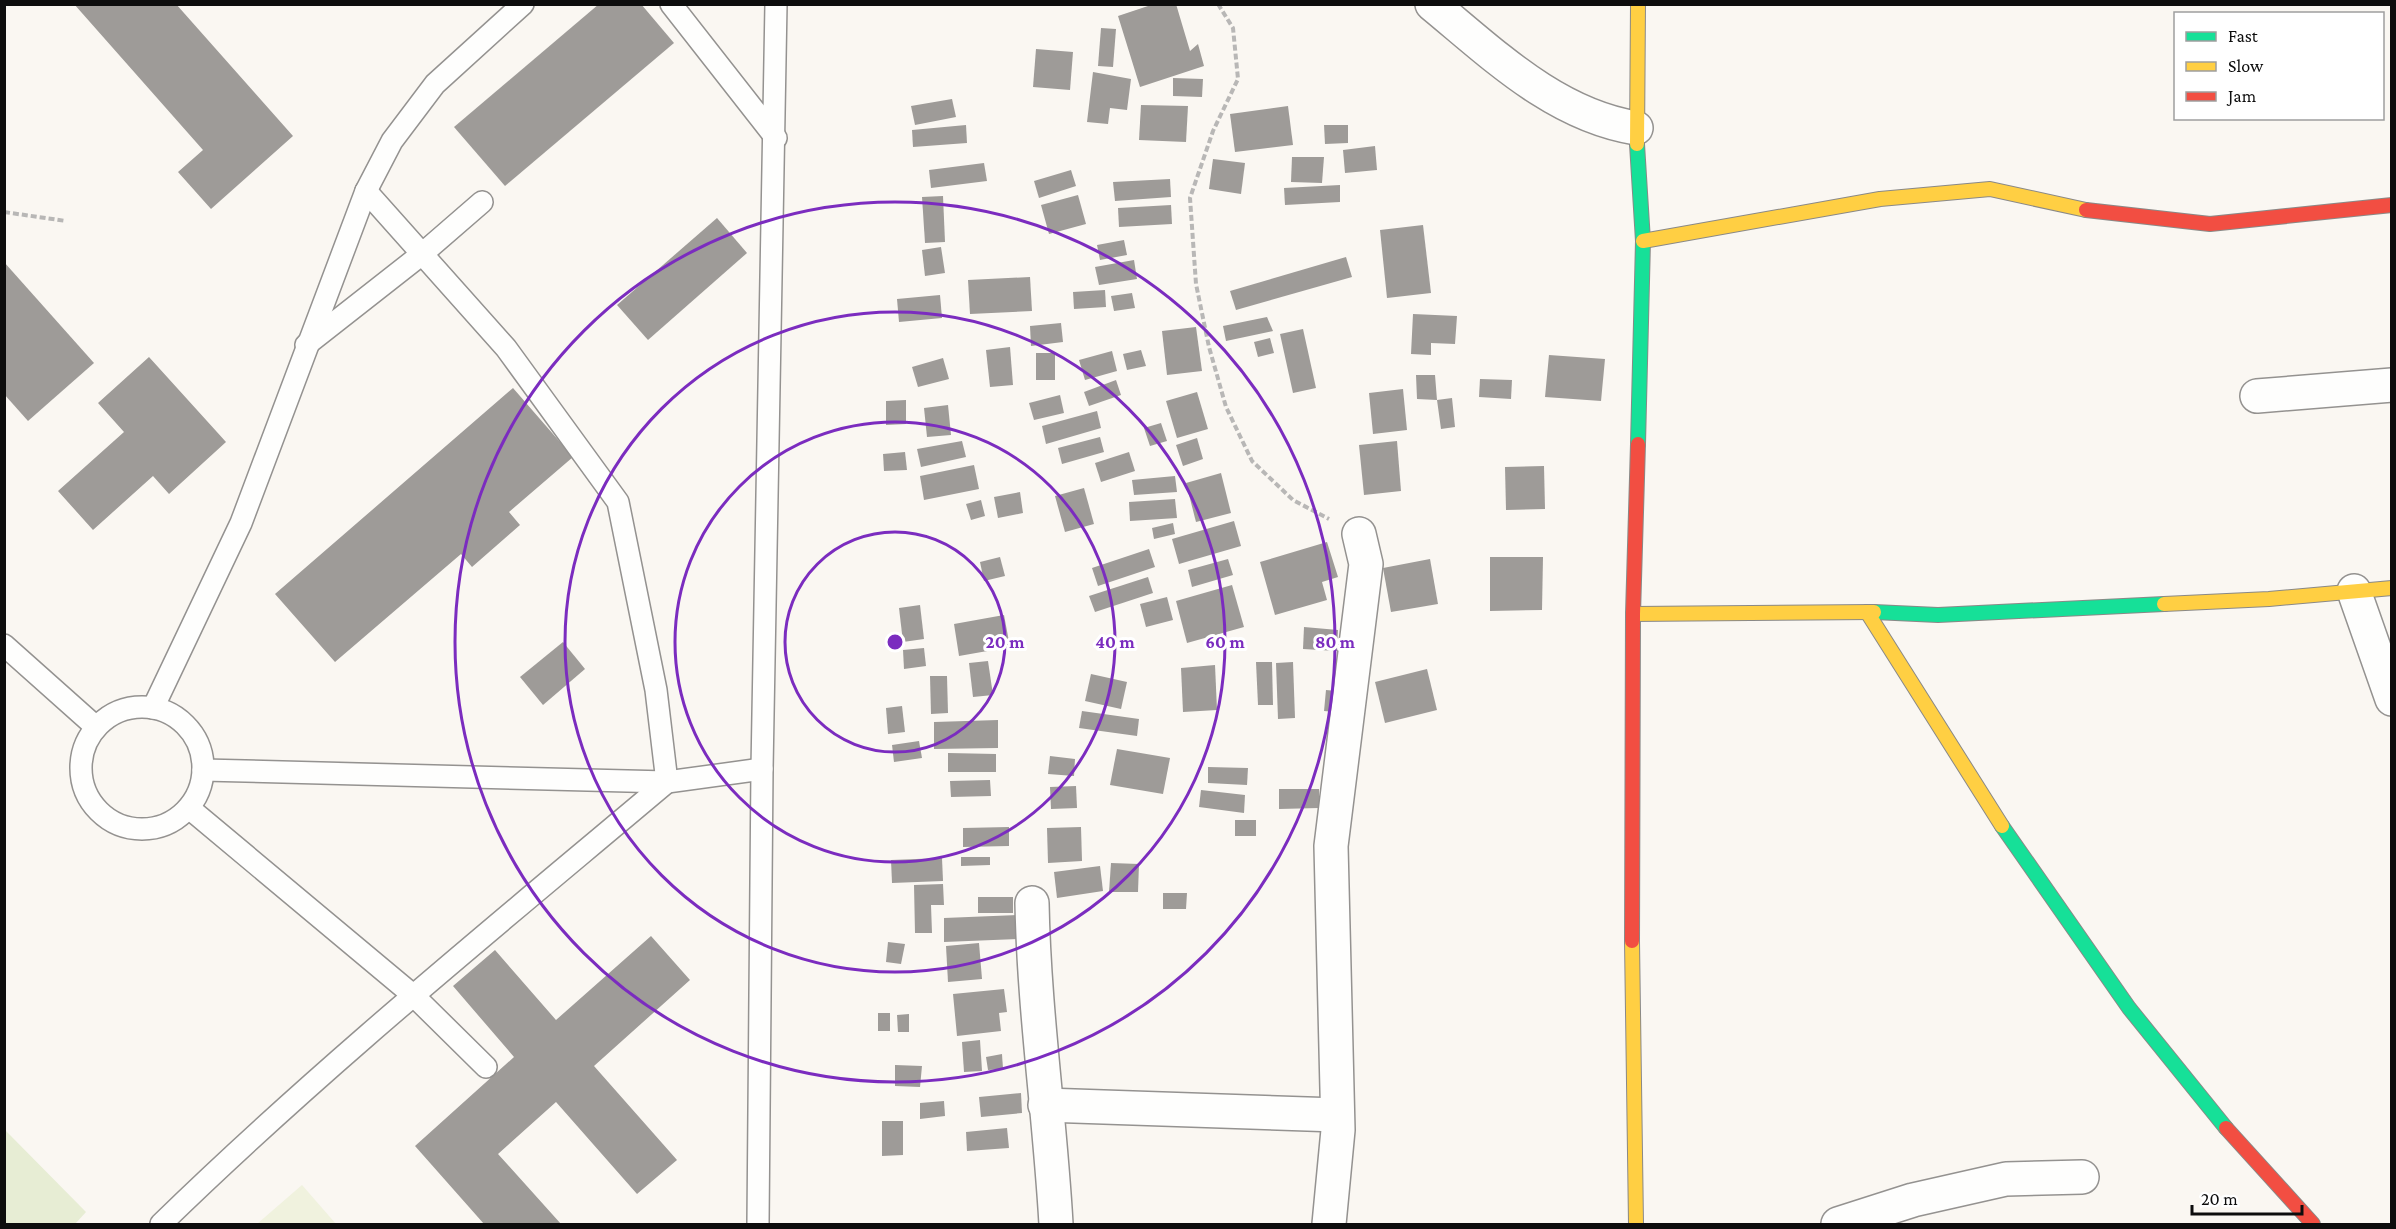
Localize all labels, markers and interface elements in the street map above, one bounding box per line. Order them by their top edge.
legend [2174,12,2384,120]
text: Fast [2228,26,2259,46]
text: Slow [2228,56,2264,76]
text: Jam [2226,86,2257,106]
centre of rings [885,632,905,652]
text: 20 m [986,632,1025,652]
text: 40 m [1095,632,1135,652]
text: 60 m [1205,632,1245,652]
text: 80 m [1315,632,1356,652]
scale bar [2192,1178,2302,1216]
text: 20 m [2201,1189,2238,1209]

